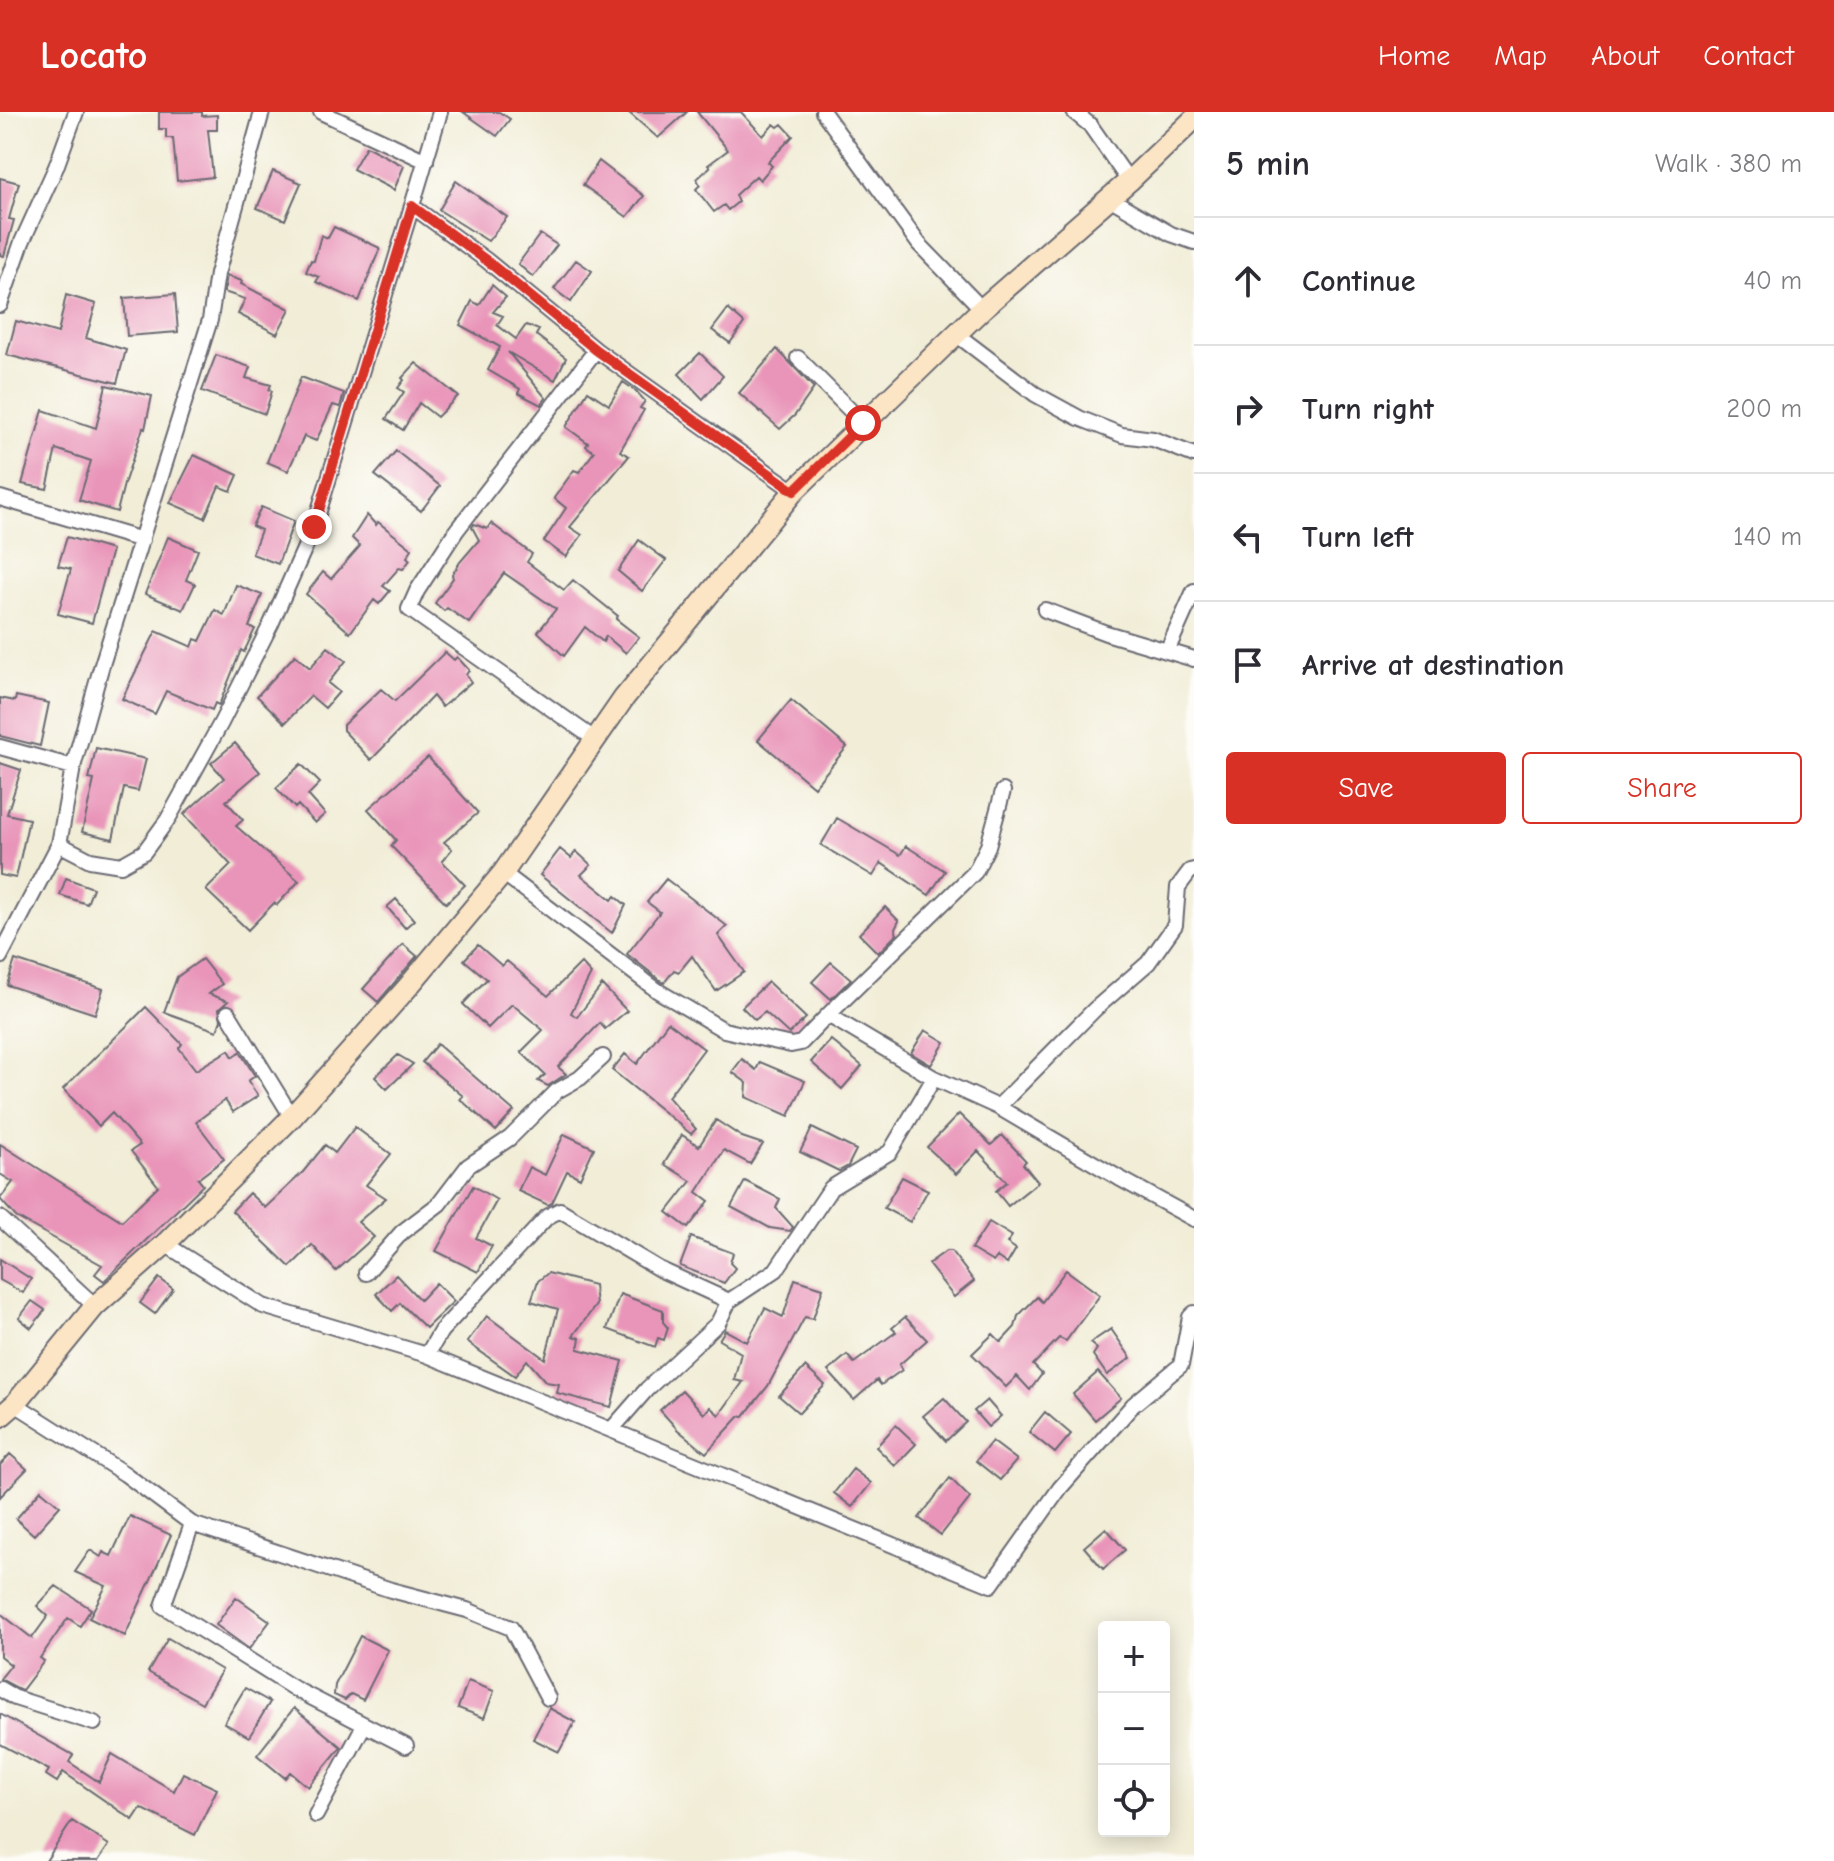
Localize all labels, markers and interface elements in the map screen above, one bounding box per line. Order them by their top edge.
text: Locato [40,34,148,78]
text: Home [1378,40,1450,72]
text: Map [1494,40,1547,72]
text: About [1591,40,1659,72]
text: Contact [1703,40,1794,72]
text: 5 min [1226,144,1310,184]
text: Walk · 380 m [1655,149,1802,179]
icon: ahead [1226,259,1270,303]
text: Continue [1302,264,1416,299]
text: 40 m [1743,266,1802,296]
icon: right [1226,387,1270,431]
text: Turn right [1302,392,1434,427]
text: 200 m [1727,394,1802,424]
route start [845,405,881,441]
route end [296,509,332,545]
icon: left [1226,515,1270,559]
text: Turn left [1302,520,1414,555]
text: 140 m [1733,522,1802,552]
icon: arrive [1226,643,1270,687]
text: Arrive at destination [1302,648,1564,683]
button: Save [1226,752,1506,824]
button: Share [1522,752,1802,824]
map controls [1098,1621,1170,1837]
button: + [1098,1621,1170,1693]
button: − [1098,1693,1170,1765]
button: locate [1098,1765,1170,1837]

